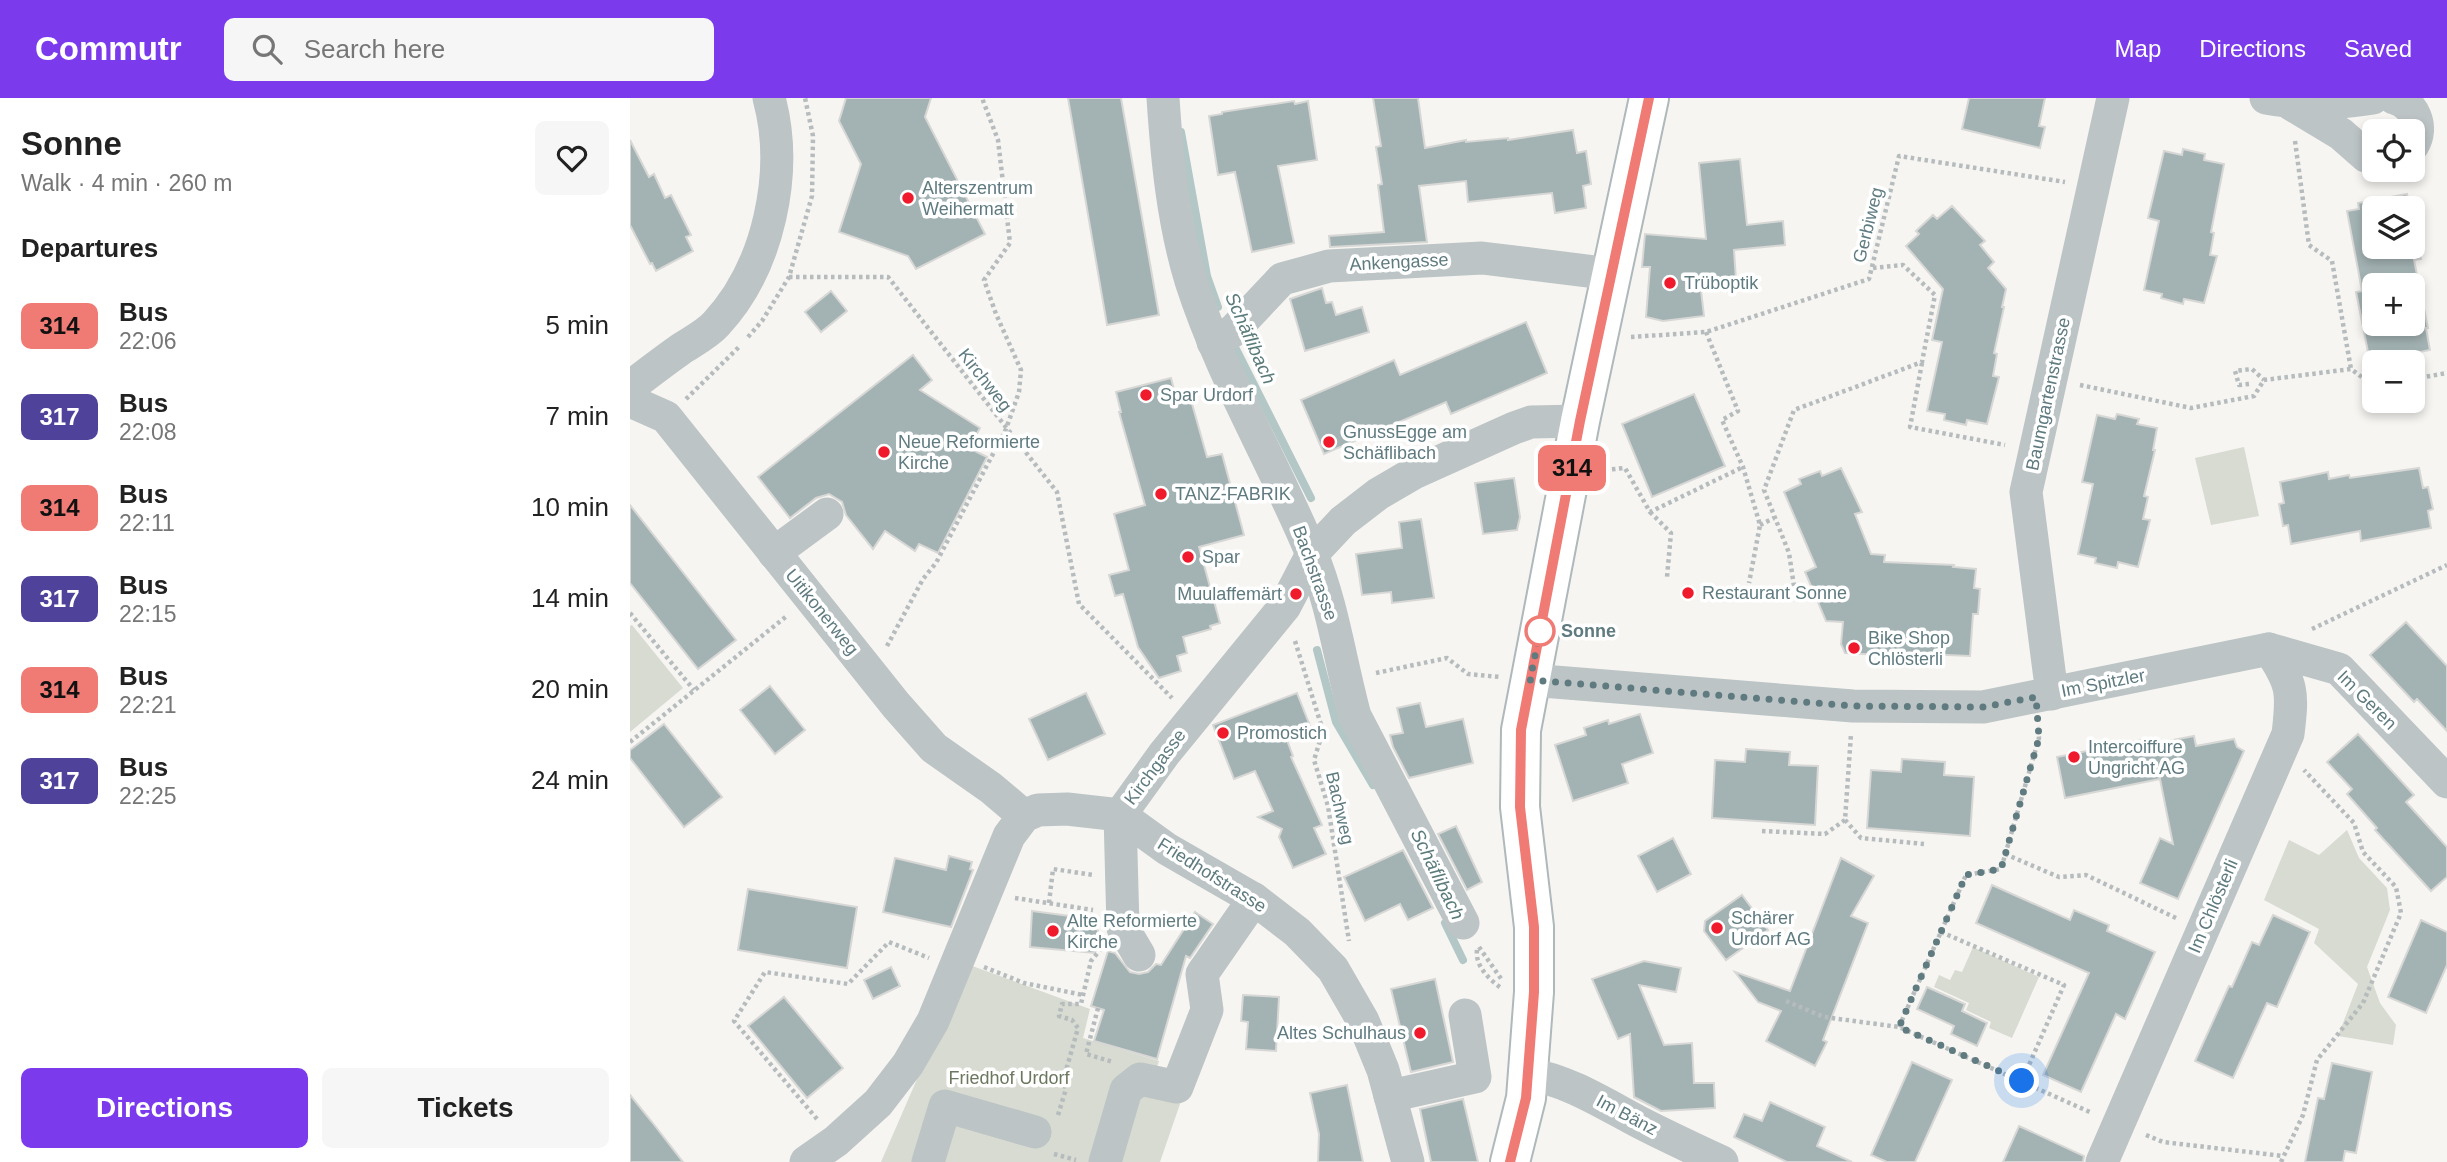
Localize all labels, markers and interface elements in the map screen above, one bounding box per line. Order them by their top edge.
search box [224,18,714,81]
text: Commutr [35,30,182,67]
icon: search [248,30,286,68]
text: Search here [304,34,445,64]
text: Map [2115,35,2161,62]
text: Directions [2199,35,2306,62]
text: Saved [2344,35,2412,62]
map controls [2362,119,2425,413]
button: locate [2362,119,2425,182]
button: heart [535,121,609,195]
text: Sonne [21,125,122,162]
text: Walk · 4 min · 260 m [21,170,232,196]
place label: Alterszentrum Weihermatt [922,178,1033,219]
street label: Gerbiweg [1849,185,1887,265]
marker: Alterszentrum Weihermatt [900,190,916,206]
button: layers [2362,196,2425,259]
text: Departures [21,233,158,263]
street label: Ankengasse [1349,249,1449,275]
place label: Trüboptik [1684,273,1759,293]
button: + [2362,273,2425,336]
marker: Trüboptik [1662,275,1678,291]
water label: Schäflibach [1221,289,1280,387]
text: Bus [119,297,168,327]
text: 5 min [545,310,609,340]
text: 314 [39,312,80,339]
street label: Baumgartenstrasse [2022,316,2074,472]
text: 22:06 [119,328,177,354]
street label: Kirchweg [954,345,1016,415]
button: − [2362,350,2425,413]
place label: Spar Urdorf [1160,385,1254,405]
marker: Spar Urdorf [1138,387,1154,403]
text: Bus [119,388,168,418]
text: 7 min [545,401,609,431]
text: 317 [39,403,80,430]
text: 22:08 [119,419,177,445]
place label: GnussEgge am Schäflibach [1343,422,1467,463]
place label: Neue Reformierte Kirche [898,432,1040,473]
marker: GnussEgge am Schäflibach [1321,434,1337,450]
marker: Neue Reformierte Kirche [876,444,892,460]
line badge: 314 [1532,445,1612,491]
text: 314 [1552,454,1592,481]
text: Bus [119,479,168,509]
place label: TANZ-FABRIK [1175,484,1291,504]
marker: TANZ-FABRIK [1153,486,1169,502]
text: 10 min [531,492,609,522]
text: 314 [39,494,80,521]
text: 22:11 [119,510,175,536]
street label: Bachstrasse [1289,523,1341,623]
place label: Spar [1202,547,1240,567]
marker: Spar [1180,549,1196,565]
street label: Uitikonerweg [781,565,863,659]
text: Bus [119,570,168,600]
text: 14 min [531,583,609,613]
place label: Restaurant Sonne [1702,583,1847,603]
place label: Muulaffemärt [1177,584,1282,604]
text: 317 [39,585,80,612]
marker: Restaurant Sonne [1680,585,1696,601]
marker: Muulaffemärt [1288,586,1304,602]
text: 22:15 [119,601,177,627]
marker: Sonne [1525,616,1555,646]
place label: Sonne [1561,621,1616,641]
place label: Bike Shop Chlösterli [1868,628,1950,669]
marker: Bike Shop Chlösterli [1846,640,1862,656]
text: Bus [119,661,168,691]
street label: Im Spitzler [2059,665,2147,701]
street label: Im Geren [2333,666,2401,734]
text: 20 min [531,674,609,704]
text: 314 [39,676,80,703]
text: 22:21 [119,692,177,718]
place label: Promostich [1237,723,1327,743]
street label: Kirchgasse [1120,725,1190,809]
marker: Promostich [1215,725,1231,741]
place label: Intercoiffure Ungricht AG [2088,737,2185,778]
marker: Intercoiffure Ungricht AG [2066,749,2082,765]
text: Bus [119,752,168,782]
text: 24 min [531,765,609,795]
text: 317 [39,767,80,794]
street label: Bachweg [1322,770,1358,846]
text: 22:25 [119,783,177,809]
water label: Schäflibach [1407,825,1469,923]
street label: Friedhofstrasse [1154,834,1270,916]
street label: Im Chlösterli [2184,856,2242,956]
place label: Schärer Urdorf AG [1731,908,1811,949]
place label: Alte Reformierte Kirche [1067,911,1197,952]
marker: Schärer Urdorf AG [1709,920,1725,936]
marker: Alte Reformierte Kirche [1045,923,1061,939]
place label: Altes Schulhaus [1277,1023,1406,1043]
marker: Altes Schulhaus [1412,1025,1428,1041]
your location [2004,1063,2039,1098]
button: Directions [21,1068,308,1148]
button: Tickets [322,1068,609,1148]
park label: Friedhof Urdorf [948,1068,1071,1088]
street label: Im Bänz [1593,1091,1661,1139]

